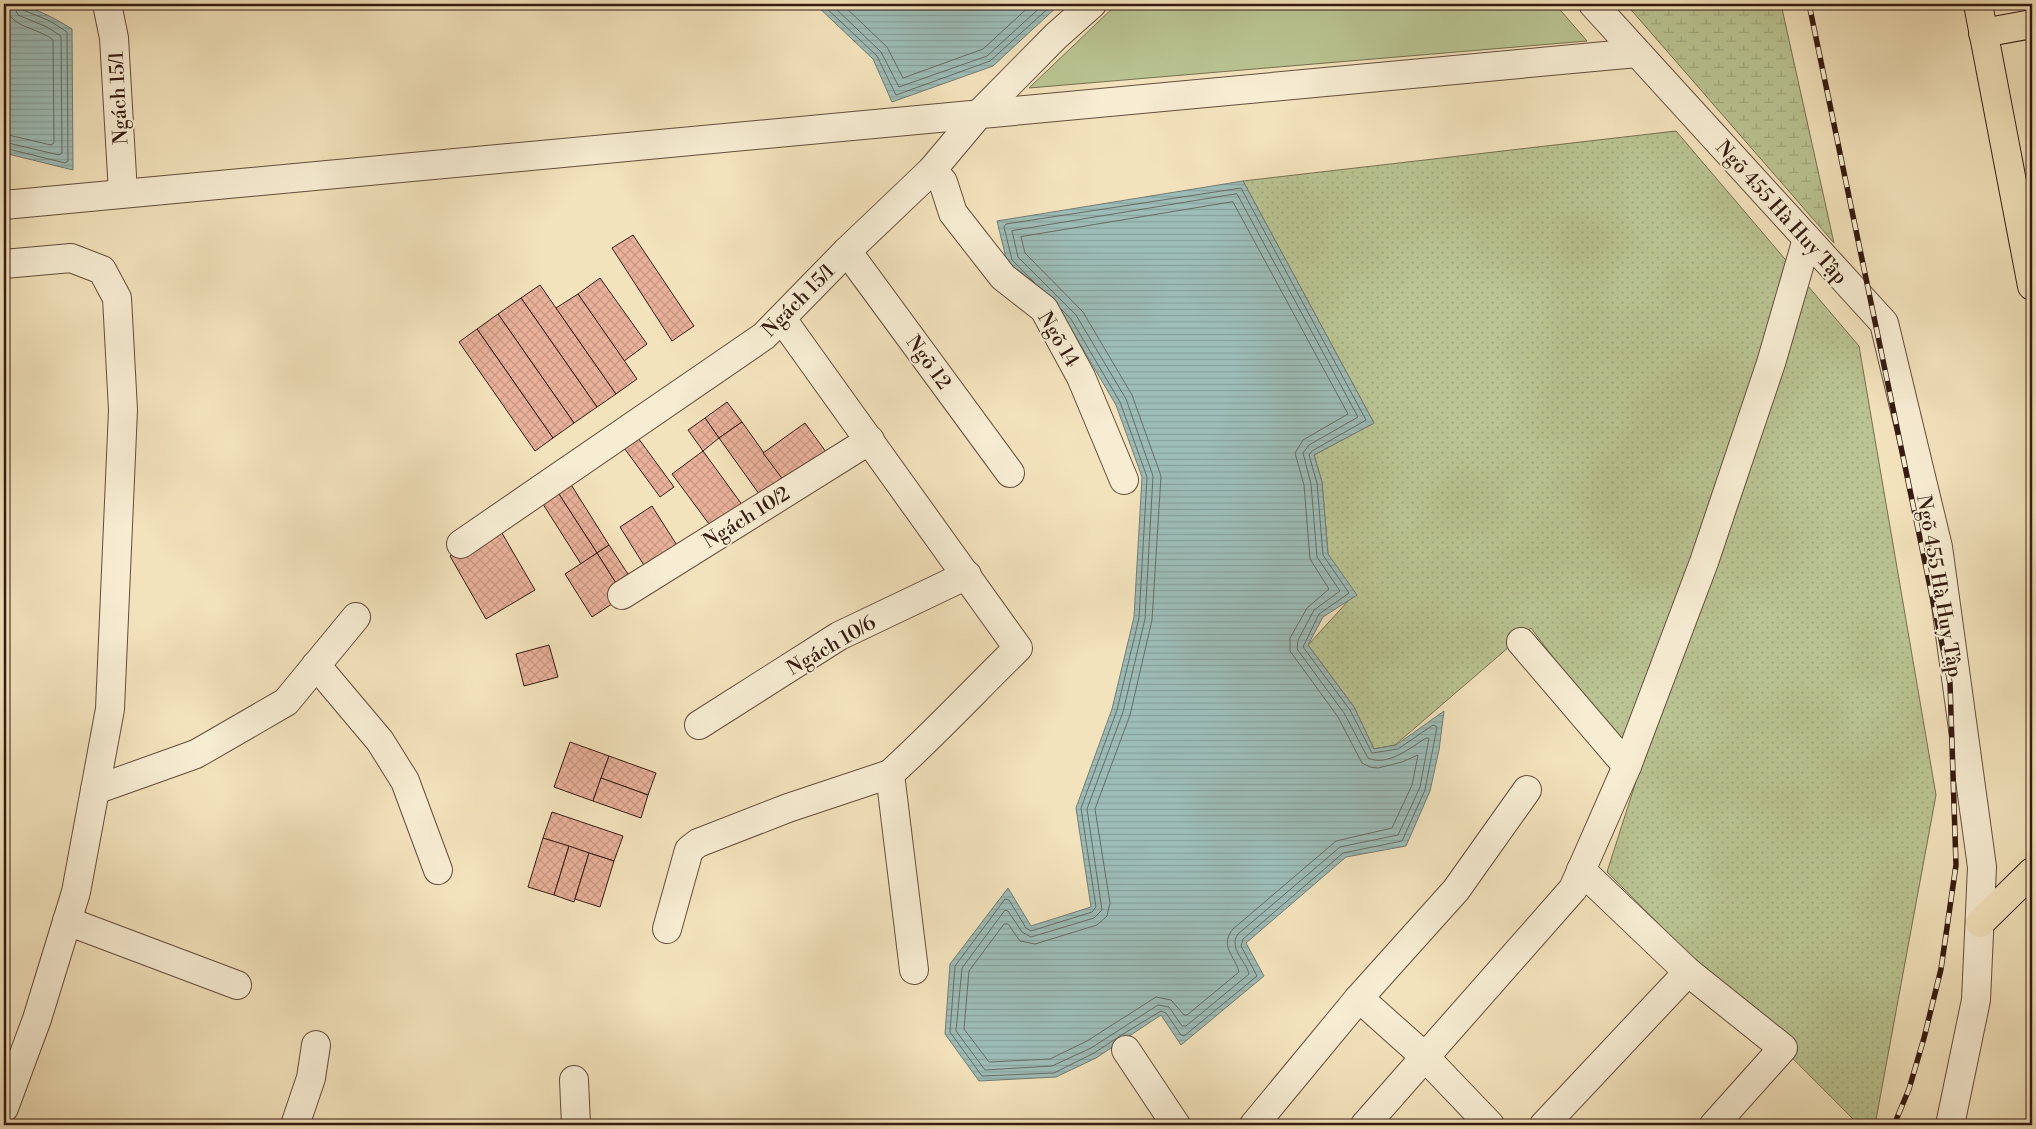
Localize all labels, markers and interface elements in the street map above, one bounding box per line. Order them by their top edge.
street label: Ngách 15/1 [105,50,134,145]
street label: Ngõ 455 Hà Huy Tập [1710,136,1852,290]
street label: Ngách 15/1 [757,259,841,343]
street label: Ngõ 14 [1031,307,1084,372]
street label: Ngõ 12 [900,331,956,395]
street label: Ngách 10/2 [699,482,795,555]
street label: Ngõ 455 Hà Huy Tập [1910,493,1967,679]
street label: Ngách 10/6 [783,611,881,682]

